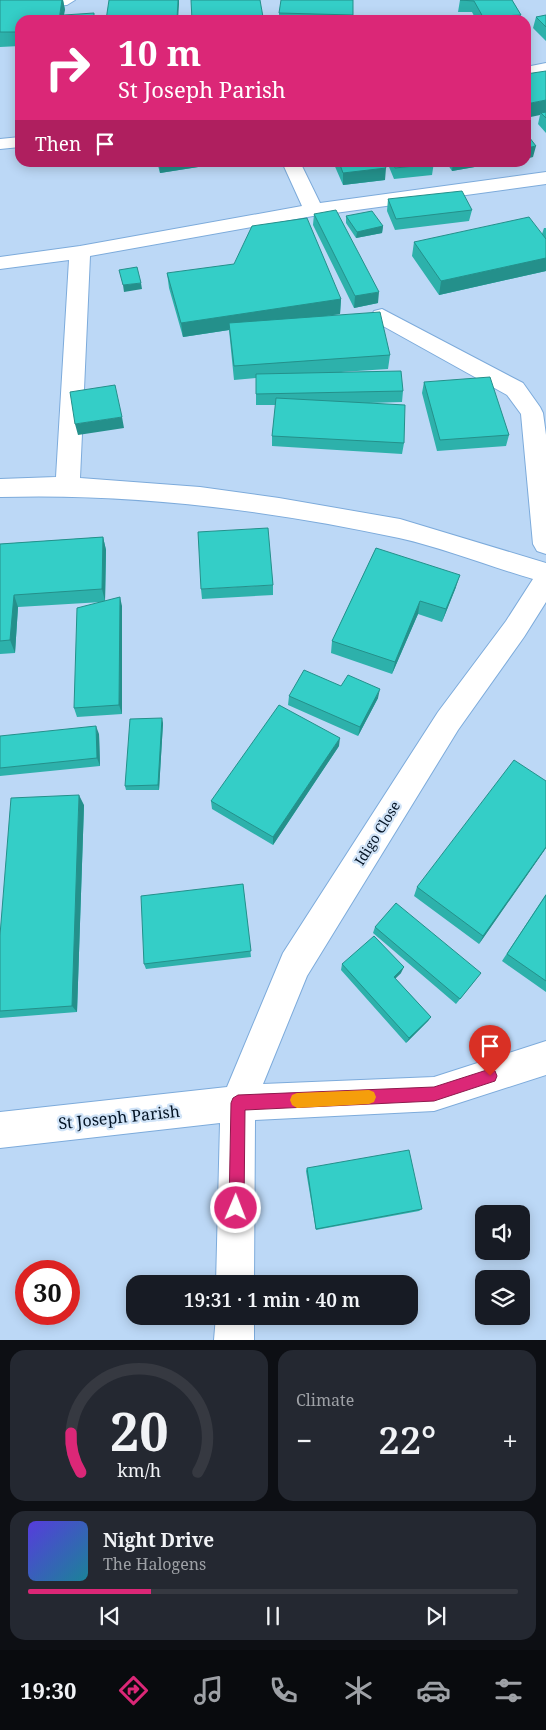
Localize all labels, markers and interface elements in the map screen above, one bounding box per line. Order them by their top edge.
text: 10 m [118,29,201,76]
icon: right [35,35,100,100]
text: St Joseph Parish [118,74,286,104]
icon: arrive [91,130,119,158]
text: Then [35,131,81,157]
street label: Idigo Close [350,797,404,869]
pin [469,1025,511,1076]
icon: arrive [476,1032,504,1060]
street label: St Joseph Parish [57,1100,181,1134]
position arrow [209,1181,261,1233]
map controls [475,1205,530,1325]
button: sound [475,1205,530,1260]
speed limit sign: 30 [15,1260,80,1325]
button: layers [475,1270,530,1325]
text: 19:31 · 1 min · 40 m [184,1287,360,1313]
text: Climate [296,1389,354,1411]
text: 20 [110,1395,168,1466]
text: 22° [378,1413,436,1465]
text: − [296,1421,312,1459]
text: + [502,1421,518,1459]
text: km/h [117,1458,161,1482]
text: Night Drive [103,1527,214,1553]
text: The Halogens [103,1553,206,1575]
icon: previous [96,1602,124,1630]
icon: pause [259,1602,287,1630]
icon: next [422,1602,450,1630]
icon: directions [116,1673,151,1708]
icon: music [191,1673,226,1708]
icon: phone [266,1673,301,1708]
icon: climate [341,1673,376,1708]
icon: car [416,1673,451,1708]
icon: filters [491,1673,526,1708]
text: 19:30 [20,1675,76,1705]

